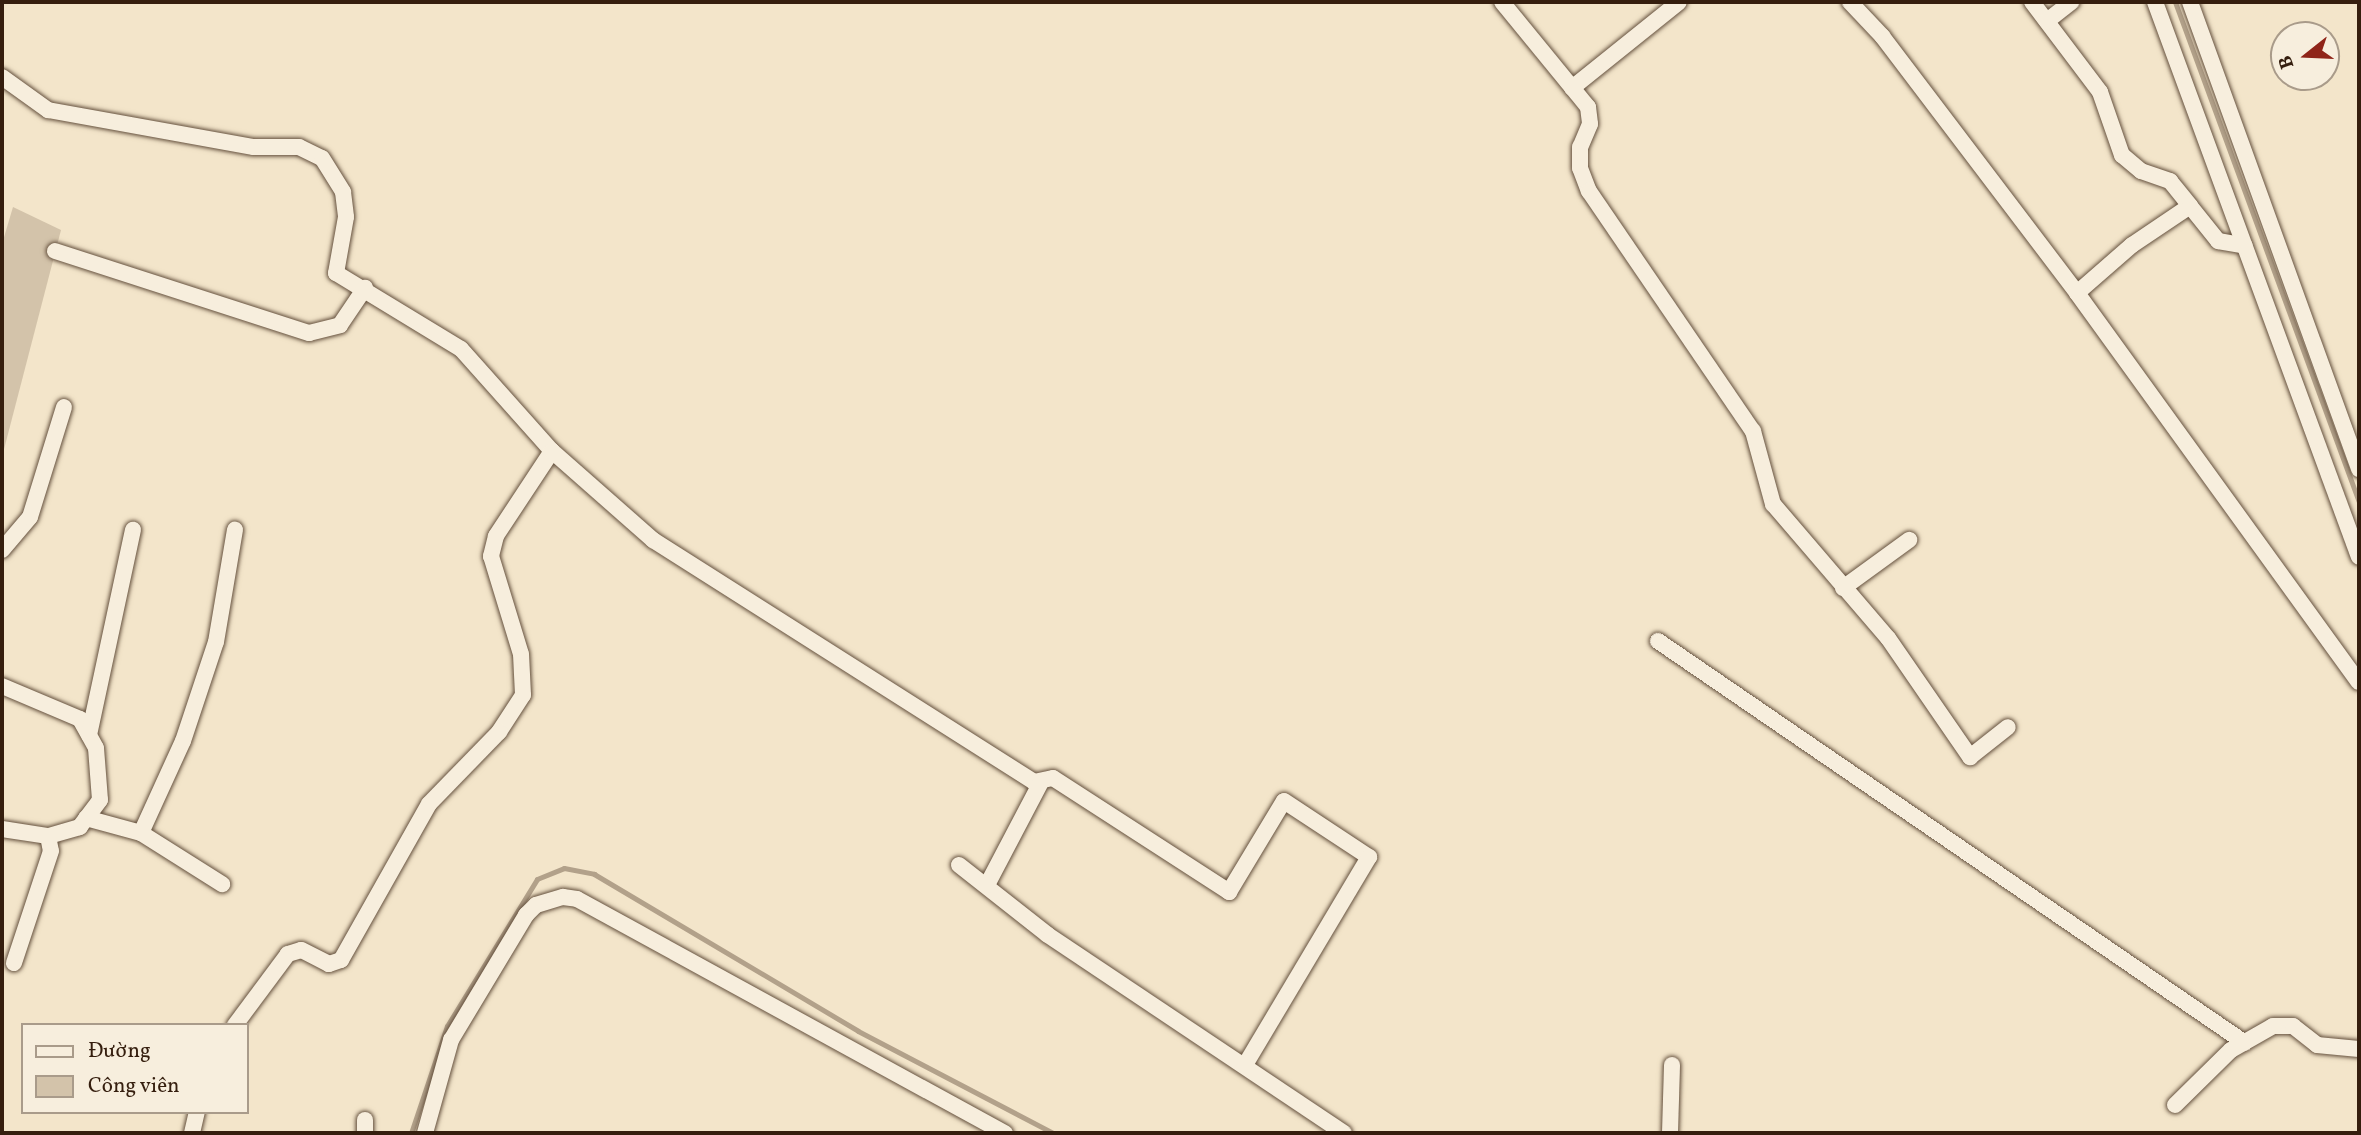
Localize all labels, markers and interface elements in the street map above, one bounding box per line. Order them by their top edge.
north arrow [2270,21,2340,91]
text: B [2273,52,2301,72]
legend [21,1023,248,1114]
text: Đường [88,1037,151,1066]
text: Công viên [88,1072,180,1101]

